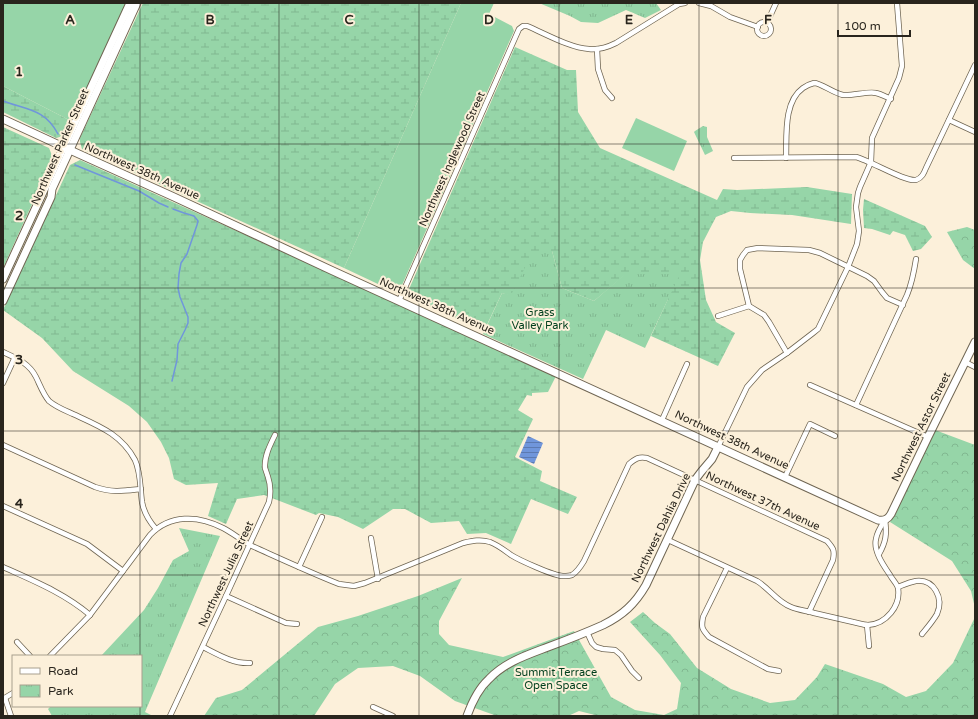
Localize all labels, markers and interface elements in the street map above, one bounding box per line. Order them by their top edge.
text: A [65,12,75,28]
text: B [205,12,215,28]
text: C [344,12,354,28]
text: D [484,12,494,28]
text: E [625,12,633,28]
text: F [764,12,772,28]
scale bar [838,12,910,38]
text: 100 m [844,19,881,33]
text: 1 [15,64,23,80]
street label: Northwest Parker Street [29,87,91,207]
street label: Northwest Inglewood Street [416,89,488,229]
street label: Northwest 38th Avenue [82,140,202,202]
text: 2 [15,208,23,224]
street label: Northwest 38th Avenue [377,275,497,337]
park label: Grass Valley Park [511,306,569,332]
text: 3 [15,352,23,368]
street label: Northwest Astor Street [889,370,953,484]
street label: Northwest 38th Avenue [673,408,791,472]
street label: Northwest 37th Avenue [704,469,822,533]
street label: Northwest Dahlia Drive [629,471,693,585]
text: 4 [15,496,24,512]
street label: Northwest Julia Street [196,519,256,629]
legend [12,655,142,707]
text: Road [48,664,78,678]
park label: Summit Terrace Open Space [515,666,597,692]
text: Park [48,684,74,698]

